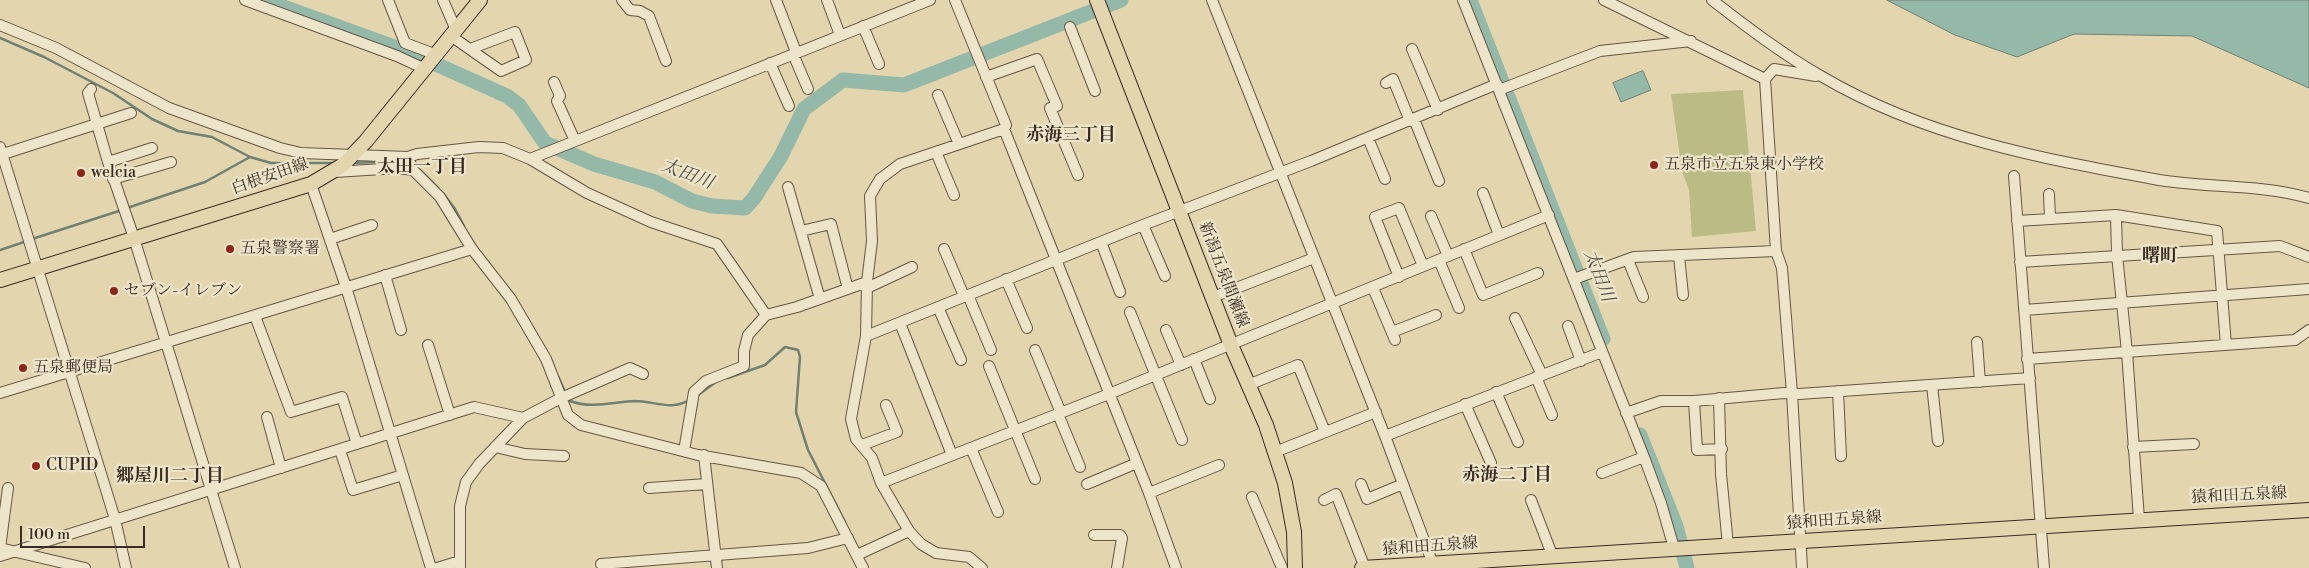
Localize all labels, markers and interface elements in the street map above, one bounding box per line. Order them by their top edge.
district label: 赤海三丁目 [1026,125,1116,147]
street label: 白根安田線 [229,155,311,199]
water label: 太田川 [658,155,716,195]
place label: 五泉市立五泉東小学校 [1664,155,1824,175]
district label: 太田一丁目 [377,157,467,179]
marker: 五泉市立五泉東小学校 [1648,159,1660,171]
place label: welcia [91,163,136,183]
marker: welcia [75,167,87,179]
street label: 新潟五泉間瀬線 [1194,219,1252,331]
place label: 五泉警察署 [240,239,320,259]
marker: 五泉警察署 [224,243,236,255]
district label: 曙町 [2142,246,2178,268]
water label: 太田川 [1578,247,1618,305]
place label: セブン-イレブン [124,281,242,301]
marker: セブン-イレブン [108,285,120,297]
place label: 五泉郵便局 [33,358,113,378]
marker: 五泉郵便局 [17,362,29,374]
place label: CUPID [46,456,98,476]
marker: CUPID [30,460,42,472]
district label: 赤海二丁目 [1462,465,1552,487]
district label: 郷屋川二丁目 [116,466,224,488]
street label: 猿和田五泉線 [2191,484,2287,508]
street label: 猿和田五泉線 [1785,508,1883,534]
scale bar [22,516,148,548]
text: 100 m [28,525,70,544]
street label: 猿和田五泉線 [1381,534,1479,560]

